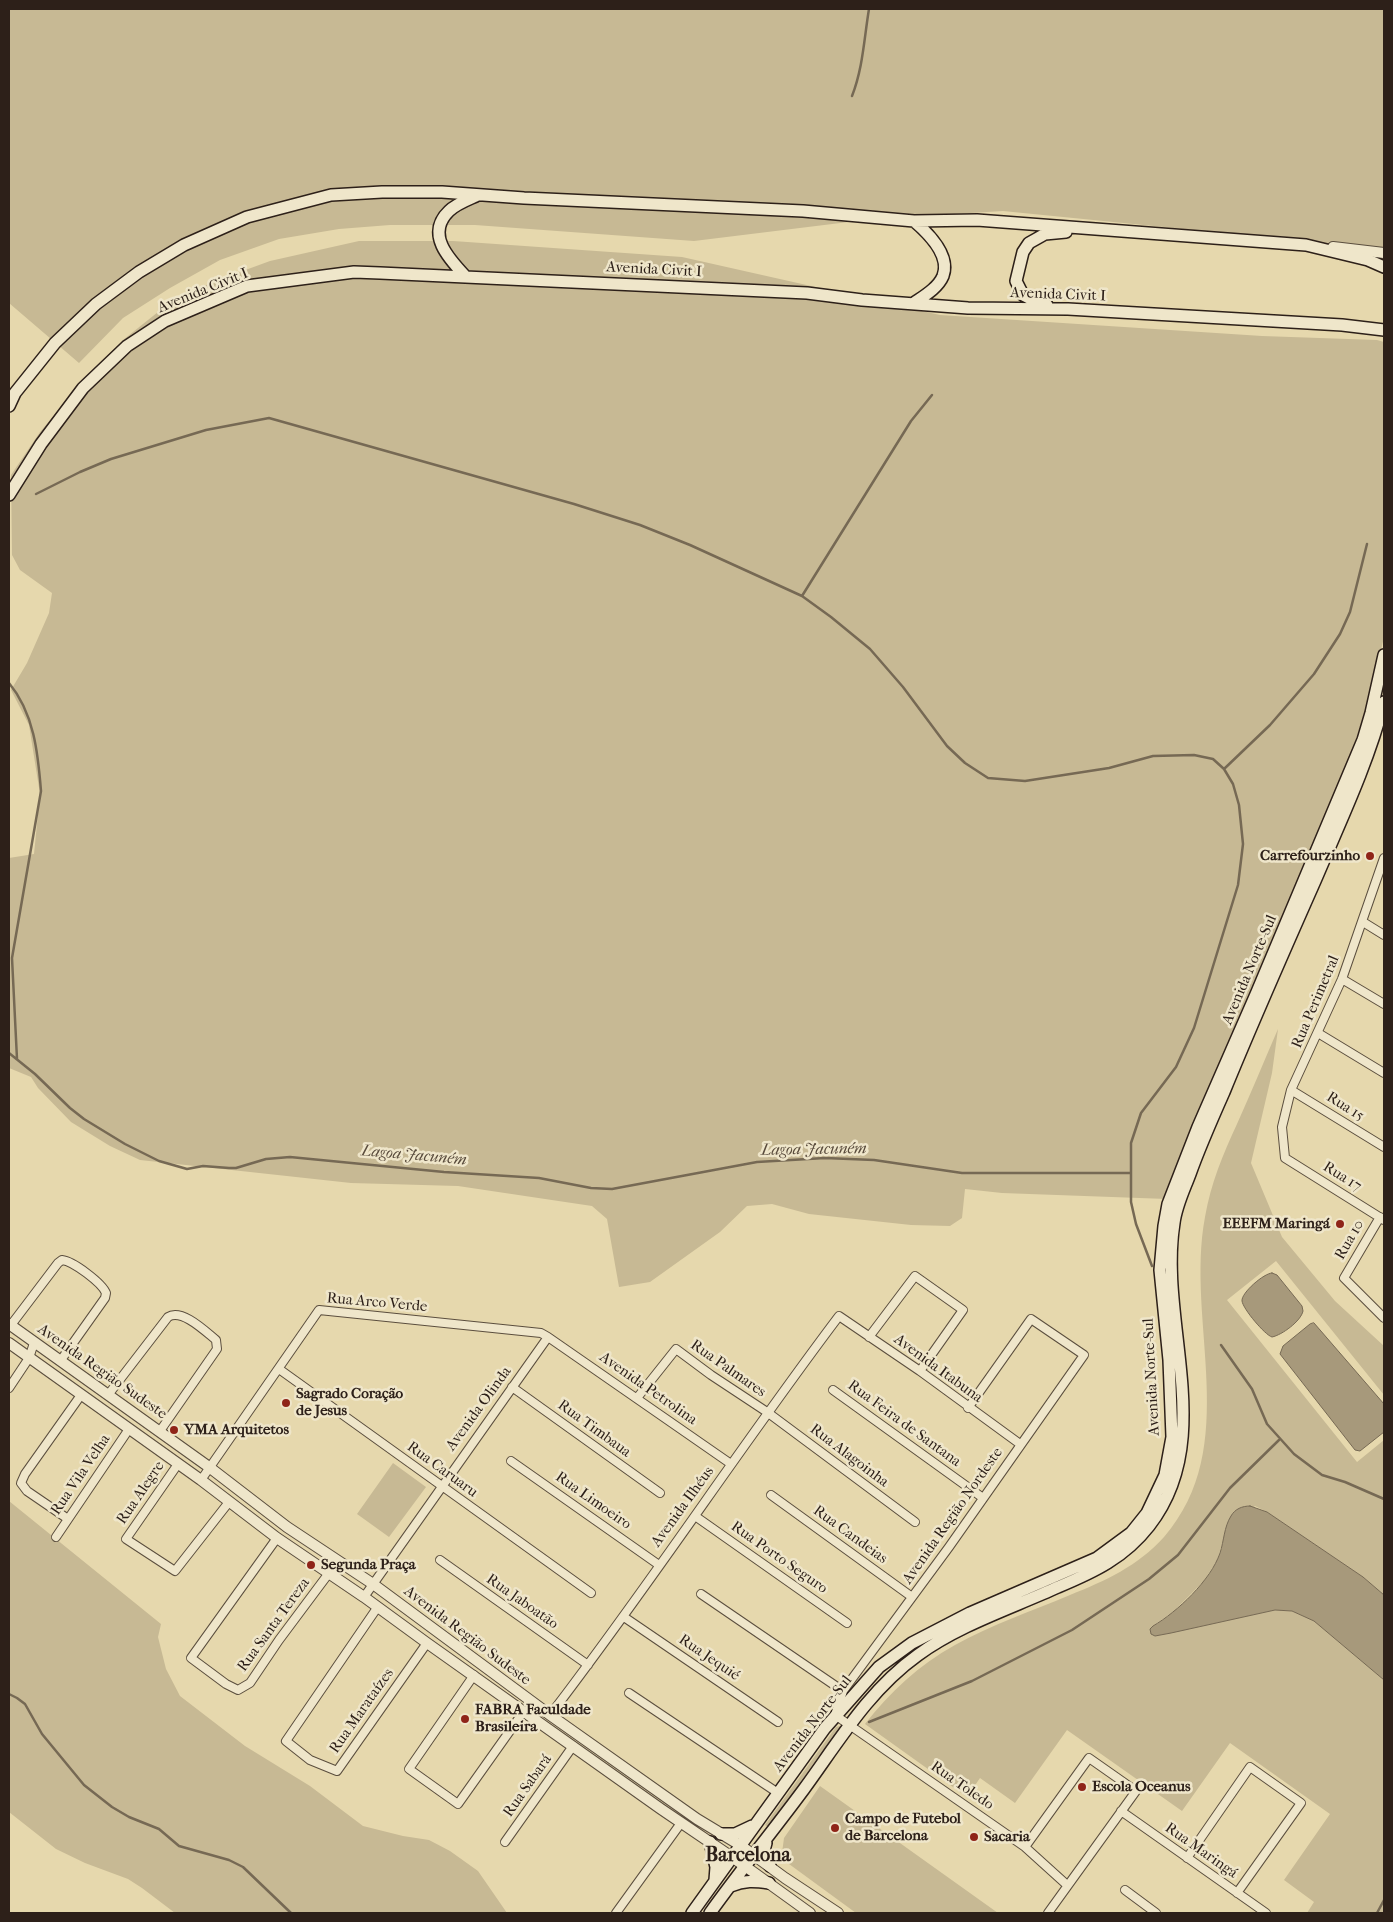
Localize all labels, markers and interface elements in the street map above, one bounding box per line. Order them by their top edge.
street label: Avenida Civit I [606,259,702,281]
street label: Avenida Civit I [155,265,251,317]
street label: Avenida Civit I [1010,284,1106,306]
place label: Carrefourzinho [1260,847,1360,865]
marker: Carrefourzinho [1364,850,1376,862]
street label: Avenida Norte-Sul [1219,912,1281,1028]
street label: Rua Perimetral [1288,953,1344,1051]
street label: Rua 15 [1323,1088,1367,1126]
water label: Lagoa Jacuném [761,1139,867,1161]
water label: Lagoa Jacuném [361,1142,467,1170]
street label: Rua 17 [1319,1158,1365,1196]
place label: EEEFM Maringá [1222,1215,1330,1233]
street label: Rua 10 [1331,1217,1369,1263]
marker: EEEFM Maringá [1334,1218,1346,1230]
street label: Rua Arco Verde [326,1290,428,1316]
street label: Avenida Norte-Sul [1140,1318,1164,1436]
street label: Avenida Região Sudeste [34,1321,170,1423]
street label: Avenida Itabuna [890,1331,986,1407]
street label: Rua Palmares [687,1336,769,1402]
street label: Avenida Petrolina [596,1349,700,1429]
street label: Avenida Olinda [442,1363,516,1455]
street label: Rua Feira de Santana [844,1377,964,1471]
place label: Sagrado Coração de Jesus [296,1385,403,1420]
street label: Rua Timbaua [554,1396,634,1462]
marker: Sagrado Coração de Jesus [280,1397,292,1409]
place label: YMA Arquitetos [184,1421,289,1439]
street label: Rua Alagoinha [806,1421,892,1491]
marker: YMA Arquitetos [168,1424,180,1436]
street label: Rua Vila Velha [47,1431,115,1519]
street label: Rua Caruaru [403,1438,481,1502]
street label: Avenida Região Nordeste [899,1444,1007,1588]
street label: Rua Alegre [113,1458,169,1528]
street label: Avenida Ilhéus [648,1463,718,1551]
street label: Rua Limoeiro [552,1468,634,1534]
street label: Rua Candeias [809,1502,891,1568]
street label: Rua Porto Seguro [727,1518,831,1598]
place label: Segunda Praça [321,1556,416,1574]
marker: Segunda Praça [305,1559,317,1571]
street label: Rua Jaboatão [483,1571,561,1633]
street label: Rua Santa Tereza [234,1575,314,1675]
street label: Avenida Região Sudeste [400,1583,534,1689]
street label: Rua Jequié [675,1631,743,1685]
street label: Rua Marataízes [326,1665,398,1757]
street label: Avenida Norte-Sul [770,1672,856,1776]
place label: FABRA Faculdade Brasileira [475,1701,591,1736]
marker: FABRA Faculdade Brasileira [459,1713,471,1725]
street label: Rua Sabará [500,1751,556,1821]
street label: Rua Toledo [927,1758,997,1814]
place label: Escola Oceanus [1092,1778,1191,1796]
marker: Escola Oceanus [1076,1781,1088,1793]
place label: Campo de Futebol de Barcelona [845,1810,961,1845]
street label: Rua Maringá [1161,1819,1241,1883]
marker: Campo de Futebol de Barcelona [829,1822,841,1834]
place label: Sacaria [984,1828,1030,1846]
marker: Sacaria [968,1831,980,1843]
district label: Barcelona [705,1844,791,1868]

